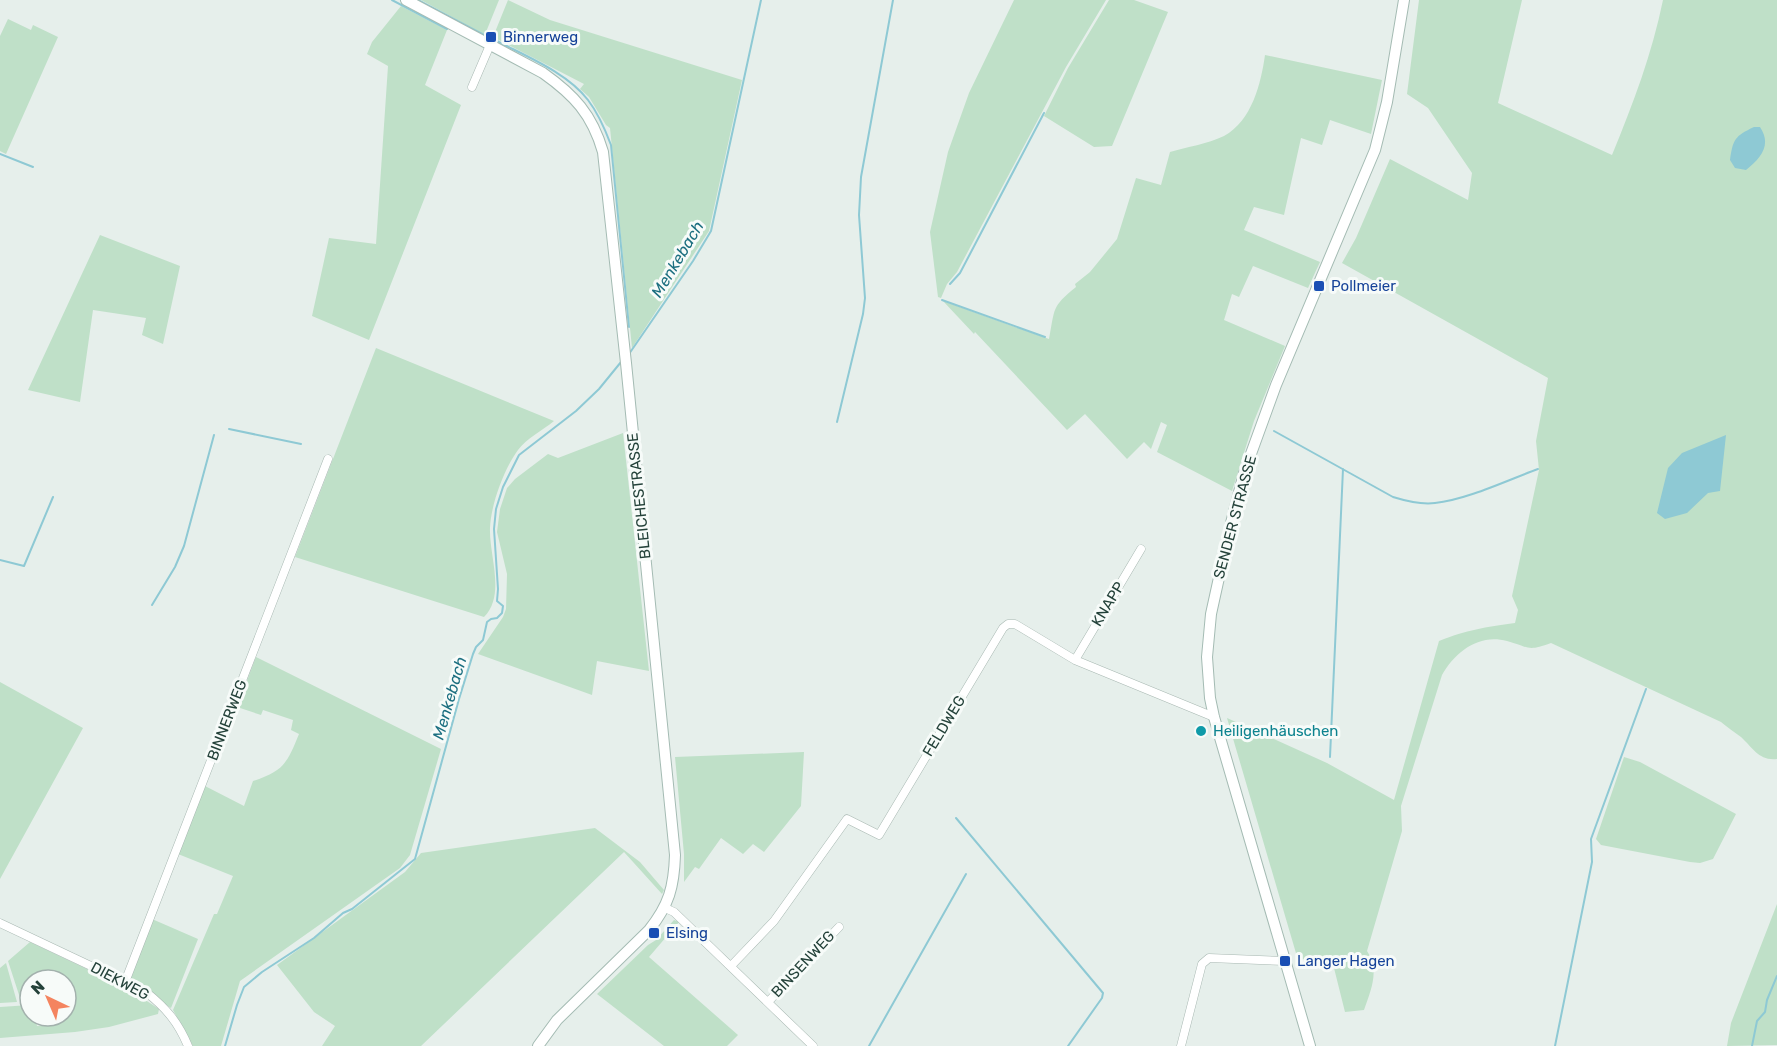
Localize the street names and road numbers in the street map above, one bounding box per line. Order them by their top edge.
street label: BLEICHESTRASSE [623,432,655,560]
street label: SENDER STRASSE [1210,453,1260,581]
street label: KNAPP [1088,578,1128,630]
street label: BINNERWEG [203,677,251,763]
street label: FELDWEG [919,692,969,760]
street label: BINSENWEG [768,927,838,1001]
street label: DIEKWEG [88,958,152,1004]

